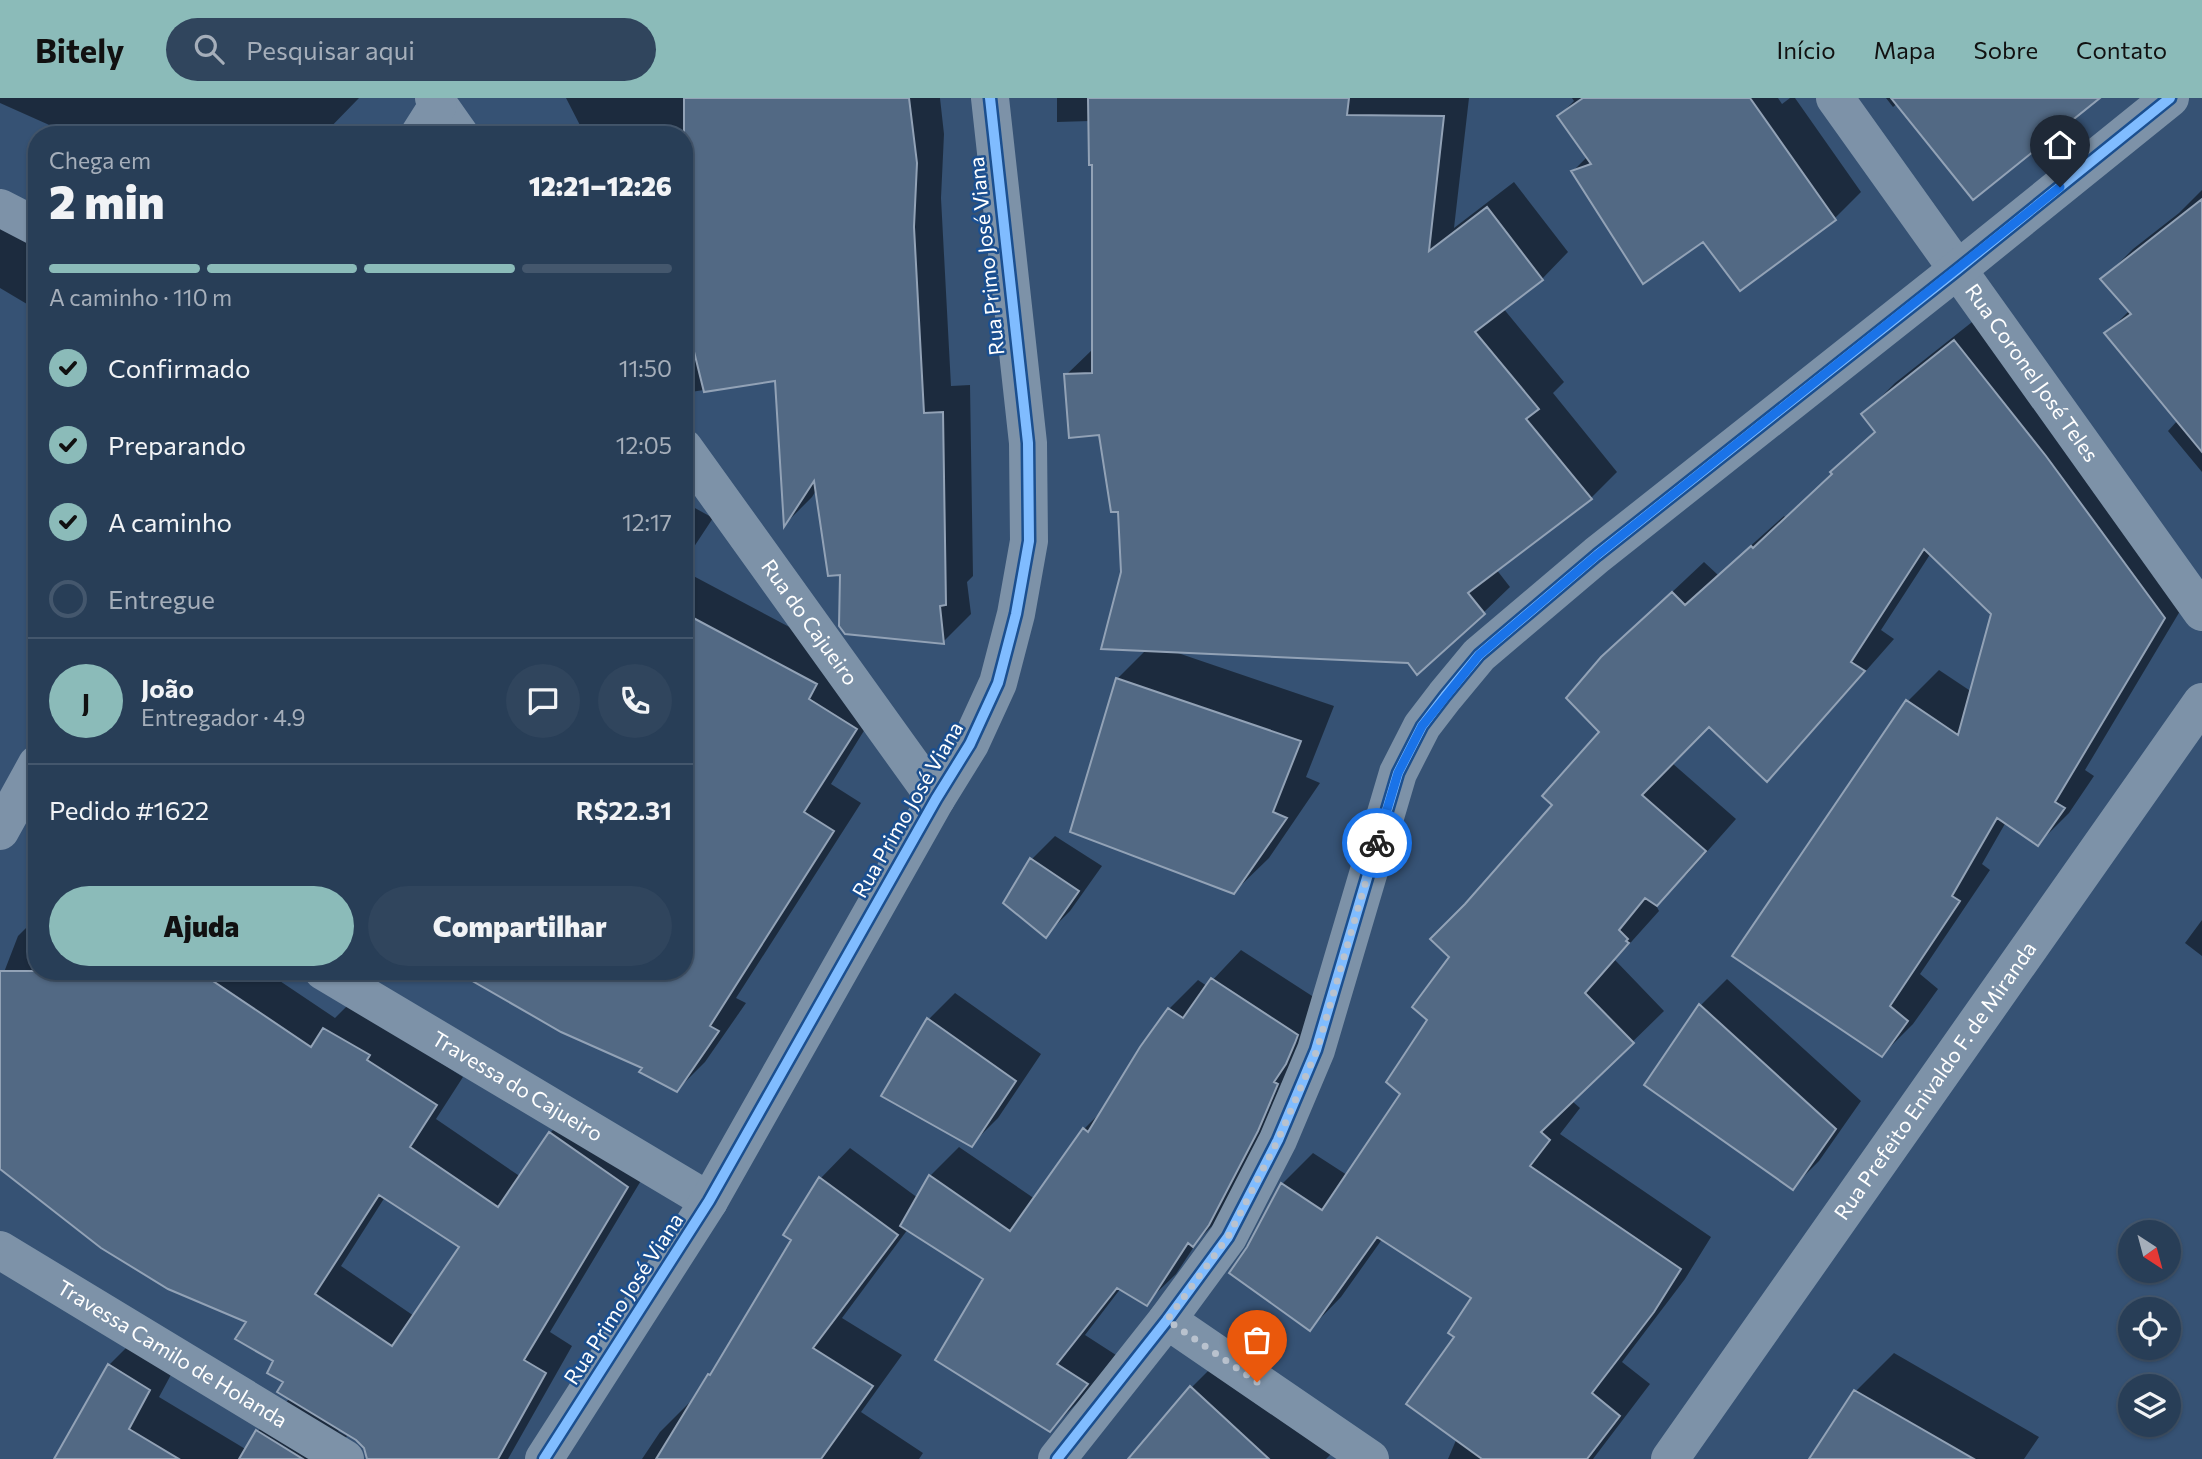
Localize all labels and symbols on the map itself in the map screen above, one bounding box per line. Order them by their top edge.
pin [2030,115,2090,187]
street label: Rua Primo José Viana [963,156,1008,357]
street label: Rua Coronel José Teles [1961,278,2105,466]
street label: Rua do Cajueiro [757,554,864,690]
street label: Rua Primo José Viana [846,717,967,902]
courier [1342,808,1412,878]
street label: Rua Prefeito Enivaldo F. de Miranda [1828,936,2041,1224]
street label: Travessa do Cajueiro [428,1025,608,1146]
street label: Rua Primo José Viana [558,1208,688,1389]
north arrow [2118,1220,2180,1283]
street label: Travessa Camilo de Holanda [53,1274,292,1432]
pin [1227,1310,1287,1382]

